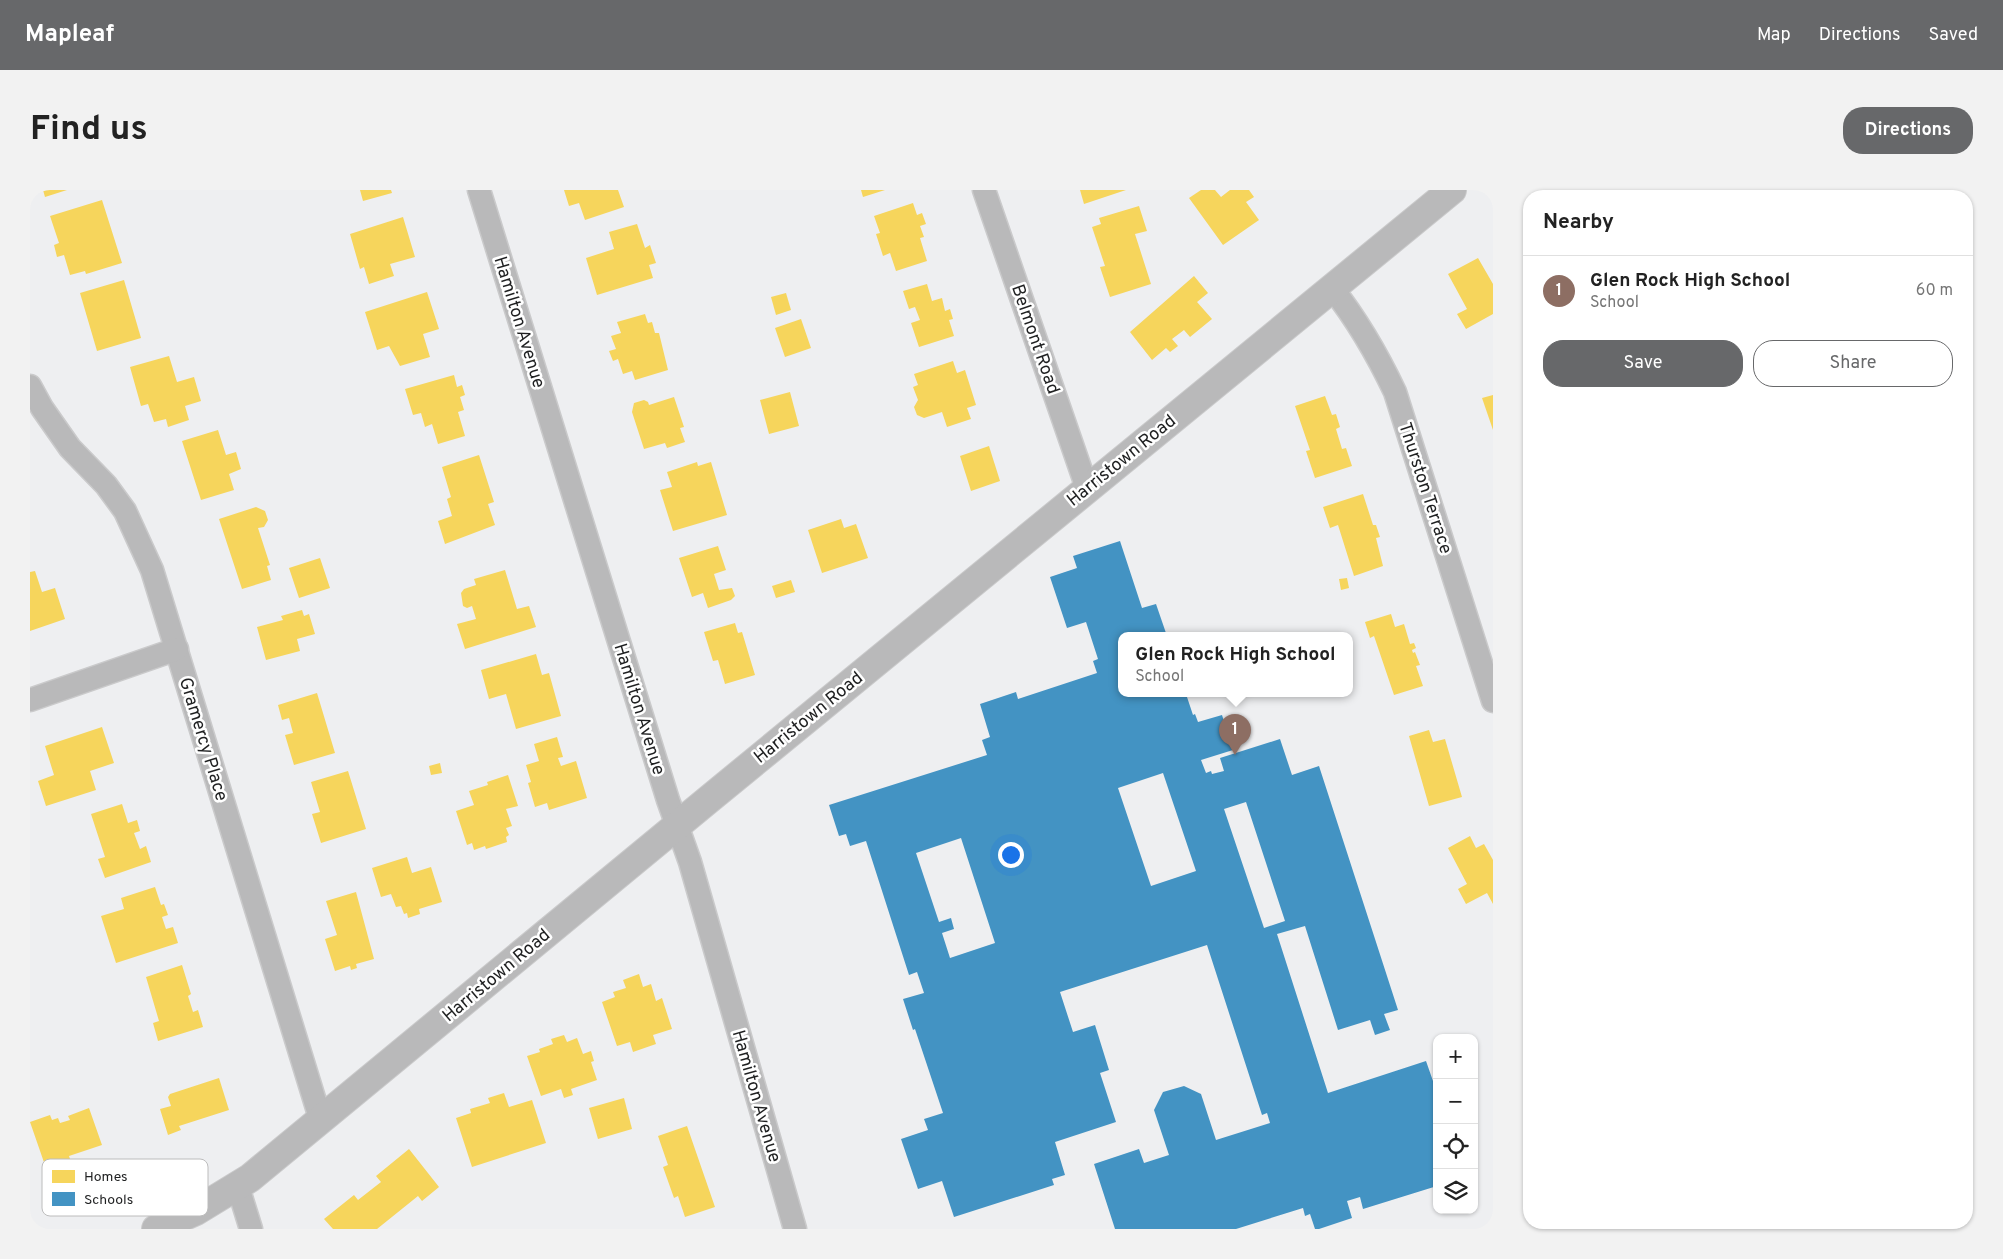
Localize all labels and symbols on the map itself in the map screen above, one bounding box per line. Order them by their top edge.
street label: Hamilton Avenue [488,254,550,391]
street label: Belmont Road [1005,282,1064,397]
street label: Harristown Road [1063,410,1181,512]
street label: Thurston Terrace [1392,420,1457,557]
street label: Hamilton Avenue [608,641,670,778]
street label: Harristown Road [750,667,868,769]
street label: Gramercy Place [173,675,232,804]
pin: 1 [1219,714,1251,755]
your location [998,842,1024,868]
street label: Harristown Road [438,924,556,1028]
street label: Hamilton Avenue [726,1028,785,1165]
legend [42,1159,208,1216]
text: Homes [84,1169,128,1186]
text: Schools [84,1192,133,1209]

